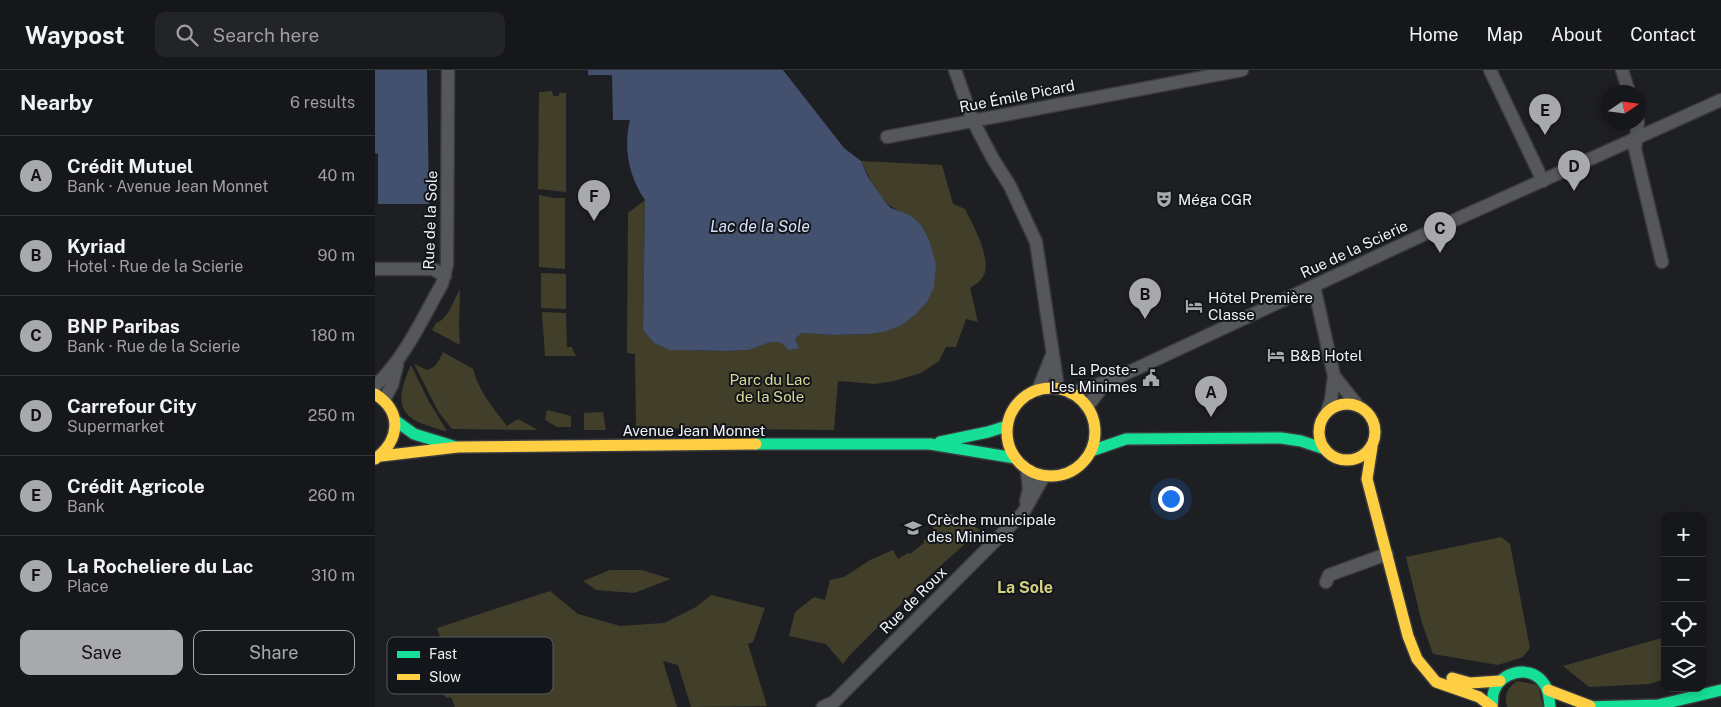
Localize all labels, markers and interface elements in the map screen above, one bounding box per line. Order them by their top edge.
search box [155,12,505,57]
text: Waypost [25,21,125,49]
icon: search [173,21,201,49]
text: Search here [213,24,319,46]
text: Home [1409,24,1459,45]
text: Map [1487,24,1523,45]
text: About [1551,24,1602,45]
text: Contact [1630,24,1696,45]
street label: Rue Émile Picard [958,76,1076,116]
north arrow [1601,85,1646,130]
text: Nearby [20,90,93,115]
text: 6 results [290,93,355,112]
pin: E [1529,94,1561,135]
pin: D [1558,150,1590,191]
text: Crédit Mutuel [67,155,193,177]
text: A [30,166,42,185]
text: 40 m [317,166,355,185]
street label: Rue de la Sole [420,170,440,270]
text: Bank · Avenue Jean Monnet [67,177,269,196]
pin: F [578,180,610,221]
theatre icon: Méga CGR [1154,189,1174,209]
place label: Méga CGR [1178,191,1252,208]
pin: C [1424,212,1456,253]
water label: Lac de la Sole [710,217,810,236]
street label: Rue de la Scierie [1298,217,1410,281]
text: Kyriad [67,235,126,257]
text: B [31,246,41,265]
text: 90 m [318,246,355,265]
text: Hotel · Rue de la Scierie [67,257,243,276]
pin: B [1129,278,1161,319]
place label: Hôtel Première Classe [1208,289,1313,323]
hotel icon: Hôtel Première Classe [1184,296,1204,316]
text: BNP Paribas [67,315,180,337]
text: C [30,326,42,345]
text: 180 m [311,326,355,345]
text: Bank · Rue de la Scierie [67,337,240,356]
hotel icon: B&B Hotel [1266,345,1286,365]
place label: B&B Hotel [1290,347,1363,364]
place label: La Poste - Les Minimes [1050,361,1137,395]
public building icon: La Poste - Les Minimes [1141,368,1161,388]
park label: Parc du Lac de la Sole [729,371,811,405]
pin: A [1195,376,1227,417]
text: Carrefour City [67,395,197,417]
text: D [30,406,42,425]
text: 250 m [308,406,355,425]
text: Supermarket [67,417,164,436]
street label: Avenue Jean Monnet [623,422,766,439]
text: Crédit Agricole [67,475,205,497]
text: E [31,486,41,505]
text: 260 m [308,486,355,505]
your location [1158,486,1184,512]
text: Bank [67,497,105,516]
place label: Crèche municipale des Minimes [927,511,1056,545]
map controls [1661,512,1706,692]
button: + [1661,512,1706,557]
school or university icon: Crèche municipale des Minimes [903,518,923,538]
text: La Rocheliere du Lac [67,555,253,577]
button: − [1661,557,1706,602]
street label: Rue de Roux [876,563,950,637]
text: F [31,566,41,585]
text: 310 m [311,566,355,585]
text: Place [67,577,109,596]
district label: La Sole [997,578,1053,597]
button: locate [1661,602,1706,647]
button: Save [20,630,183,675]
button: Share [193,630,355,675]
legend [387,637,553,694]
text: Fast [429,646,457,662]
button: layers [1661,647,1706,692]
text: Slow [429,669,461,685]

